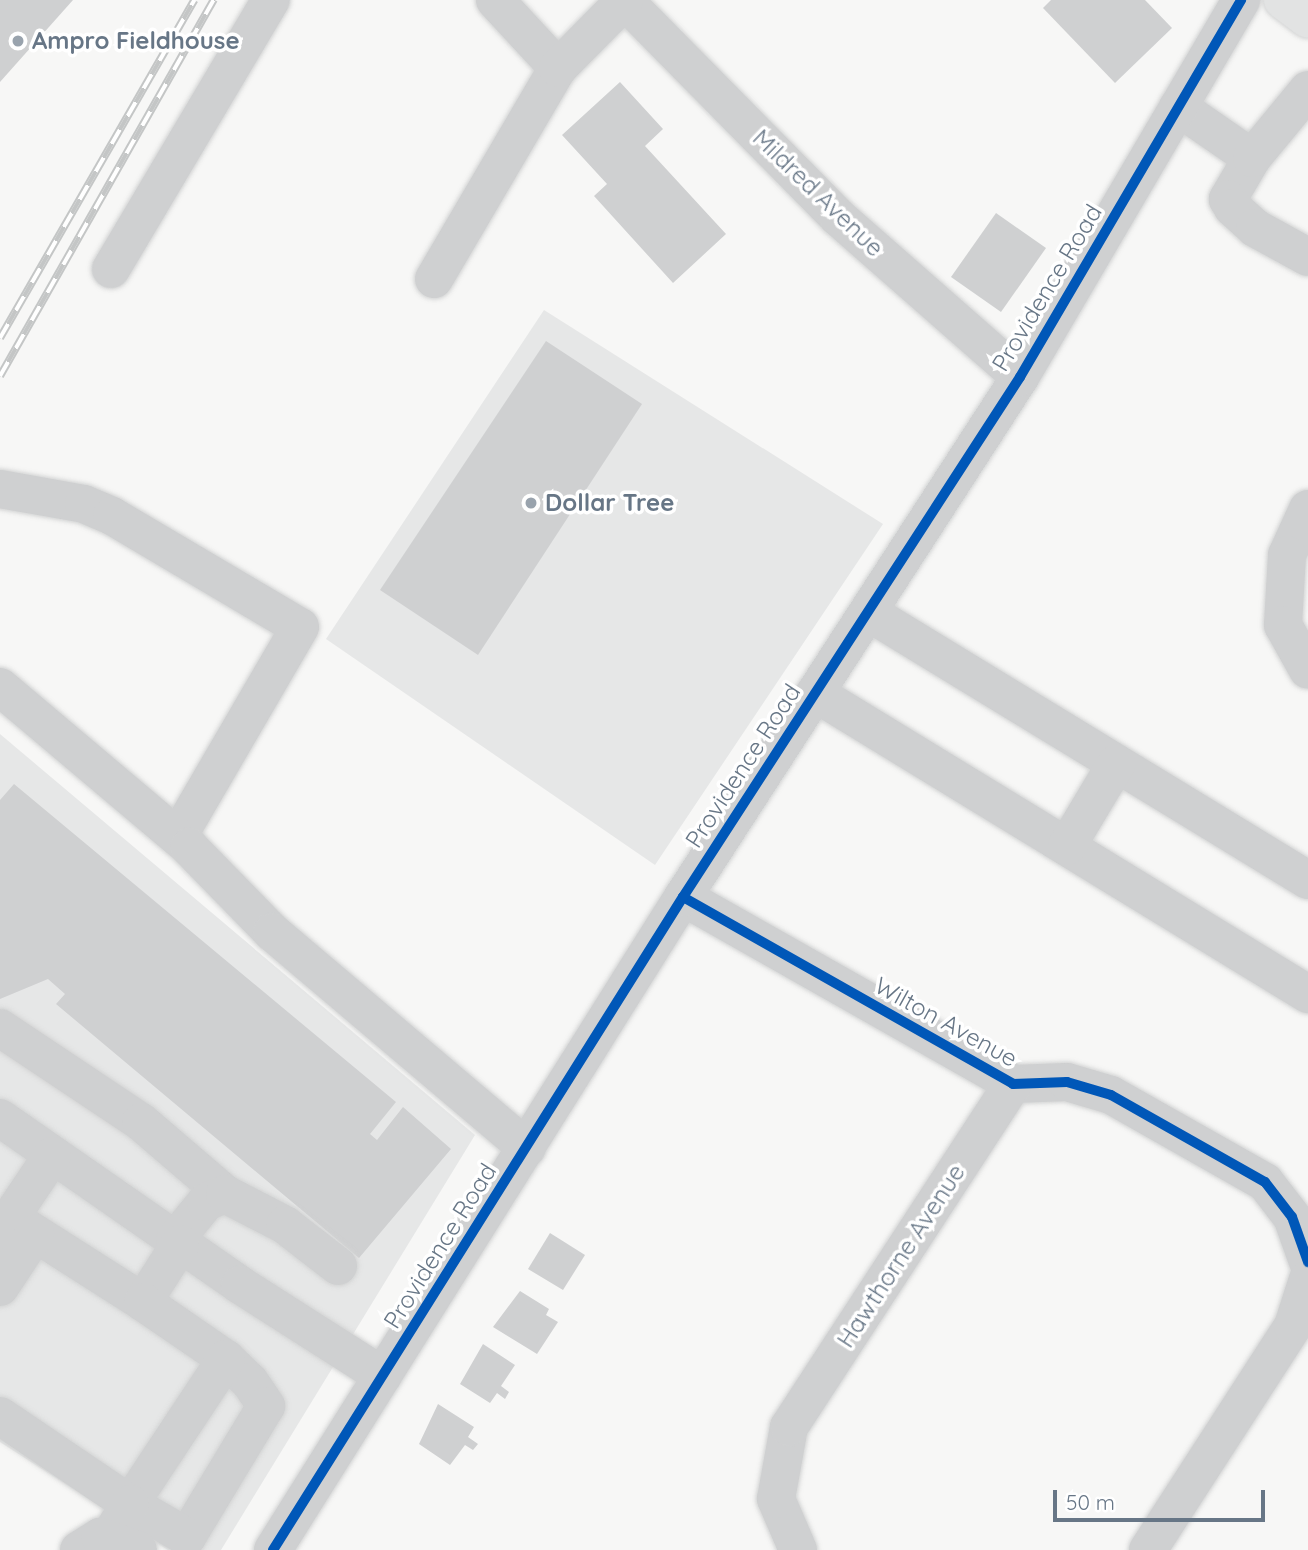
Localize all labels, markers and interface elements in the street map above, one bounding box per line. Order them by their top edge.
place label: Ampro Fieldhouse [32,27,240,55]
marker: Ampro Fieldhouse [10,33,26,49]
street label: Mildred Avenue [747,124,889,262]
street label: Providence Road [986,199,1108,377]
place label: Dollar Tree [545,489,674,517]
marker: Dollar Tree [523,495,539,511]
street label: Providence Road [679,679,807,853]
street label: Wilton Avenue [870,971,1022,1073]
street label: Providence Road [378,1158,502,1334]
street label: Hawthorne Avenue [831,1159,971,1353]
scale bar [1056,1476,1268,1520]
text: 50 m [1066,1489,1115,1515]

